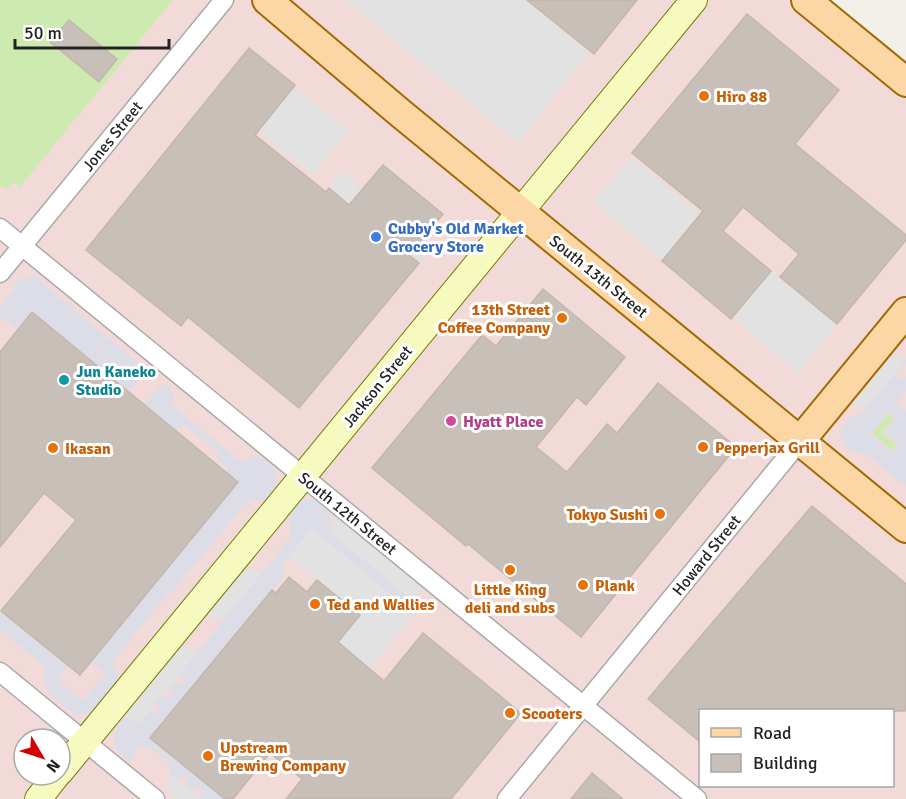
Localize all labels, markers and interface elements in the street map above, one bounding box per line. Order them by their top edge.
scale bar [15,12,170,50]
text: 50 m [24,22,62,44]
place label: Hiro 88 [716,87,767,107]
marker: Hiro 88 [697,89,711,103]
street label: Jones Street [78,97,147,176]
place label: Cubby's Old Market Grocery Store [388,219,523,257]
marker: Cubby's Old Market Grocery Store [369,230,383,244]
street label: South 13th Street [545,231,652,323]
place label: 13th Street Coffee Company [438,300,550,338]
marker: 13th Street Coffee Company [555,311,569,325]
street label: Jackson Street [339,341,417,432]
place label: Jun Kaneko Studio [76,362,156,400]
marker: Jun Kaneko Studio [57,373,71,387]
place label: Hyatt Place [463,412,543,432]
marker: Hyatt Place [444,414,458,428]
place label: Pepperjax Grill [715,438,820,458]
place label: Ikasan [65,439,111,459]
marker: Pepperjax Grill [696,440,710,454]
marker: Ikasan [46,441,60,455]
street label: South 12th Street [294,468,401,560]
place label: Tokyo Sushi [567,505,648,525]
marker: Tokyo Sushi [653,507,667,521]
street label: Howard Street [668,511,746,600]
marker: Little King deli and subs [503,563,517,577]
place label: Plank [595,576,635,596]
marker: Plank [576,578,590,592]
place label: Little King deli and subs [465,580,555,618]
place label: Ted and Wallies [327,595,435,615]
marker: Ted and Wallies [308,597,322,611]
place label: Scooters [522,704,582,724]
marker: Scooters [503,706,517,720]
legend [699,709,894,787]
text: Road [753,722,792,744]
north arrow [12,727,72,787]
place label: Upstream Brewing Company [220,738,346,776]
marker: Upstream Brewing Company [201,749,215,763]
text: Building [753,752,817,774]
text: N [42,755,64,776]

